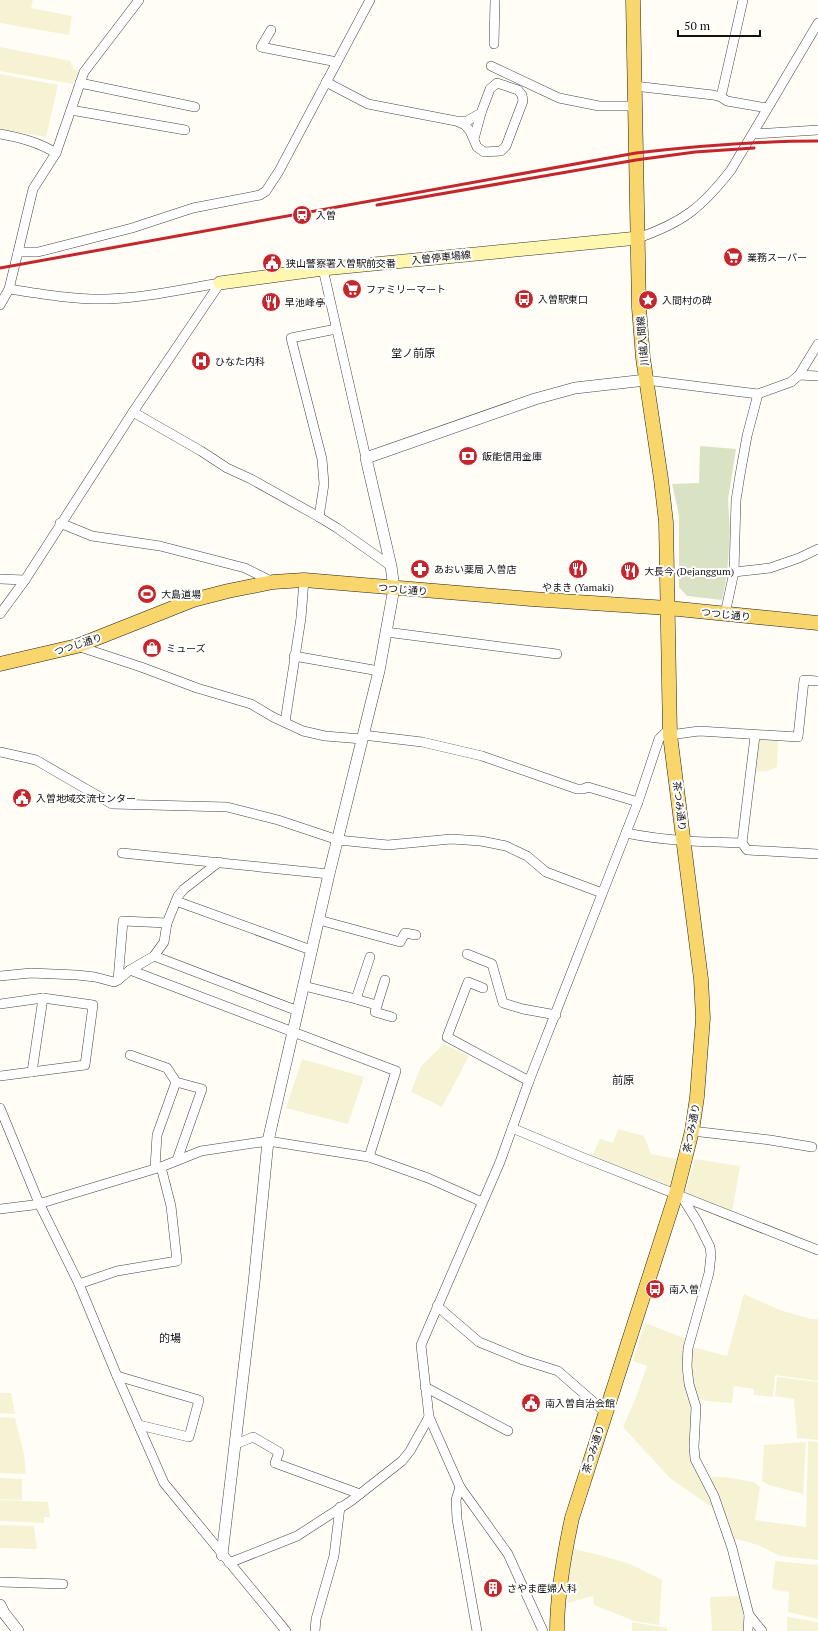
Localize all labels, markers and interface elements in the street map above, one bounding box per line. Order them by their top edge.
scale bar [678,12,760,38]
text: 50 m [684,18,711,33]
station icon: 入曽 [291,204,313,226]
place label: 入曽 [316,209,336,222]
supermarket icon: 業務スーパー [722,246,744,268]
street label: 入曽停車場線 [411,248,472,267]
place label: 業務スーパー [747,251,807,264]
public building icon: 狭山警察署入曽駅前交番 [261,252,283,274]
place label: 狭山警察署入曽駅前交番 [286,257,396,270]
supermarket icon: ファミリーマート [341,278,363,300]
place label: ファミリーマート [366,283,446,296]
bus stop icon: 入曽駅東口 [513,288,535,310]
place icon: 入間村の碑 [637,289,659,311]
restaurant icon: 早池峰亭 [260,291,282,313]
place label: 入曽駅東口 [538,293,588,306]
place label: 入間村の碑 [662,294,712,307]
place label: 早池峰亭 [285,296,325,309]
street label: 川越入間線 [634,315,651,366]
district label: 堂ノ前原 [391,346,435,360]
hospital icon: ひなた内科 [190,350,212,372]
place label: ひなた内科 [215,355,265,368]
bank icon: 飯能信用金庫 [457,445,479,467]
place label: 飯能信用金庫 [482,450,542,463]
pharmacy icon: あおい薬局 入曽店 [409,558,431,580]
restaurant icon: やまき (Yamaki) [567,558,589,580]
restaurant icon: 大長今 (Dejanggum) [619,560,641,582]
place label: あおい薬局 入曽店 [434,563,516,576]
place label: 大長今 (Dejanggum) [644,565,734,578]
street label: つつじ通り [377,581,428,598]
place label: やまき (Yamaki) [542,581,614,594]
sports icon: 大島道場 [136,583,158,605]
place label: 大島道場 [161,588,201,601]
street label: つつじ通り [700,605,751,624]
street label: つつじ通り [52,631,104,658]
shop icon: ミューズ [141,637,163,659]
place label: ミューズ [166,642,206,655]
street label: 茶つみ通り [670,780,689,832]
public building icon: 入曽地域交流センター [11,787,33,809]
place label: 入曽地域交流センター [36,792,136,805]
district label: 前原 [612,1073,634,1087]
street label: 茶つみ通り [680,1102,703,1154]
bus stop icon: 南入曽 [644,1278,666,1300]
place label: 南入曽 [669,1283,699,1296]
district label: 的場 [159,1331,181,1345]
public building icon: 南入曽自治会館 [520,1392,542,1414]
place label: 南入曽自治会館 [545,1397,615,1410]
street label: 茶つみ通り [580,1423,607,1475]
building icon: さやま産婦人科 [482,1577,504,1599]
place label: さやま産婦人科 [507,1582,577,1595]

